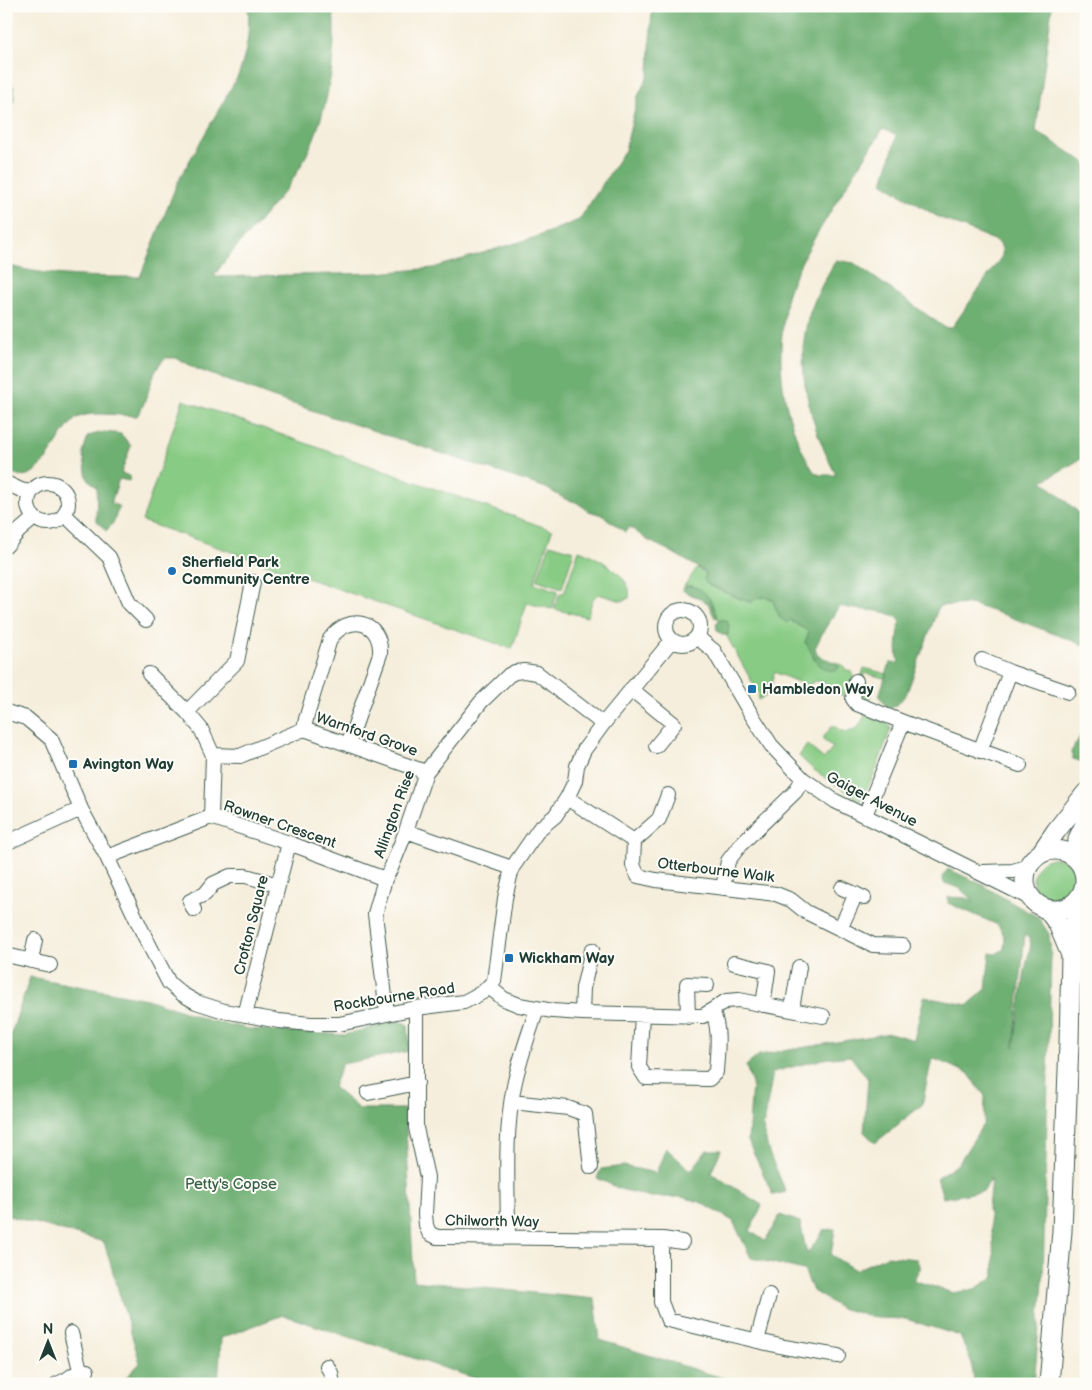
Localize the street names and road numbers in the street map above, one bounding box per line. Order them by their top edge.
street label: Warnford Grove [313,708,420,761]
street label: Gaiger Avenue [823,767,921,832]
street label: Allington Rise [370,768,419,861]
street label: Rowner Crescent [221,796,339,853]
street label: Otterbourne Walk [656,854,776,887]
street label: Crofton Square [230,873,273,977]
street label: Rockbourne Road [332,979,456,1016]
street label: Chilworth Way [445,1211,540,1232]

